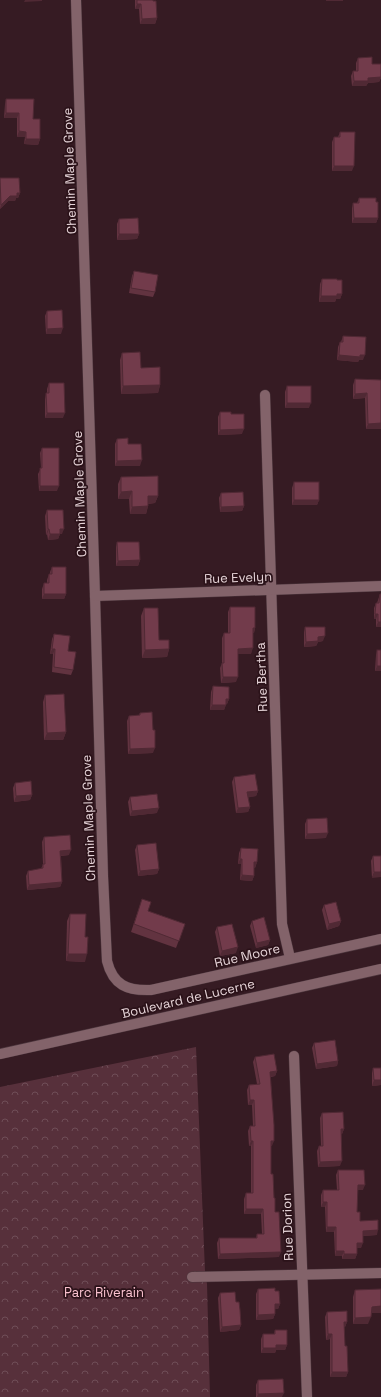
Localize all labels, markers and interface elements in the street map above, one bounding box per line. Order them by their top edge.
street label: Chemin Maple Grove [59,107,80,234]
street label: Chemin Maple Grove [69,430,90,557]
street label: Rue Evelyn [204,568,272,587]
street label: Rue Bertha [252,641,271,712]
street label: Chemin Maple Grove [78,754,99,881]
street label: Rue Moore [213,940,282,971]
street label: Boulevard de Lucerne [120,975,256,1022]
street label: Rue Dorion [278,1193,297,1261]
park label: Parc Riverain [64,1284,144,1301]

